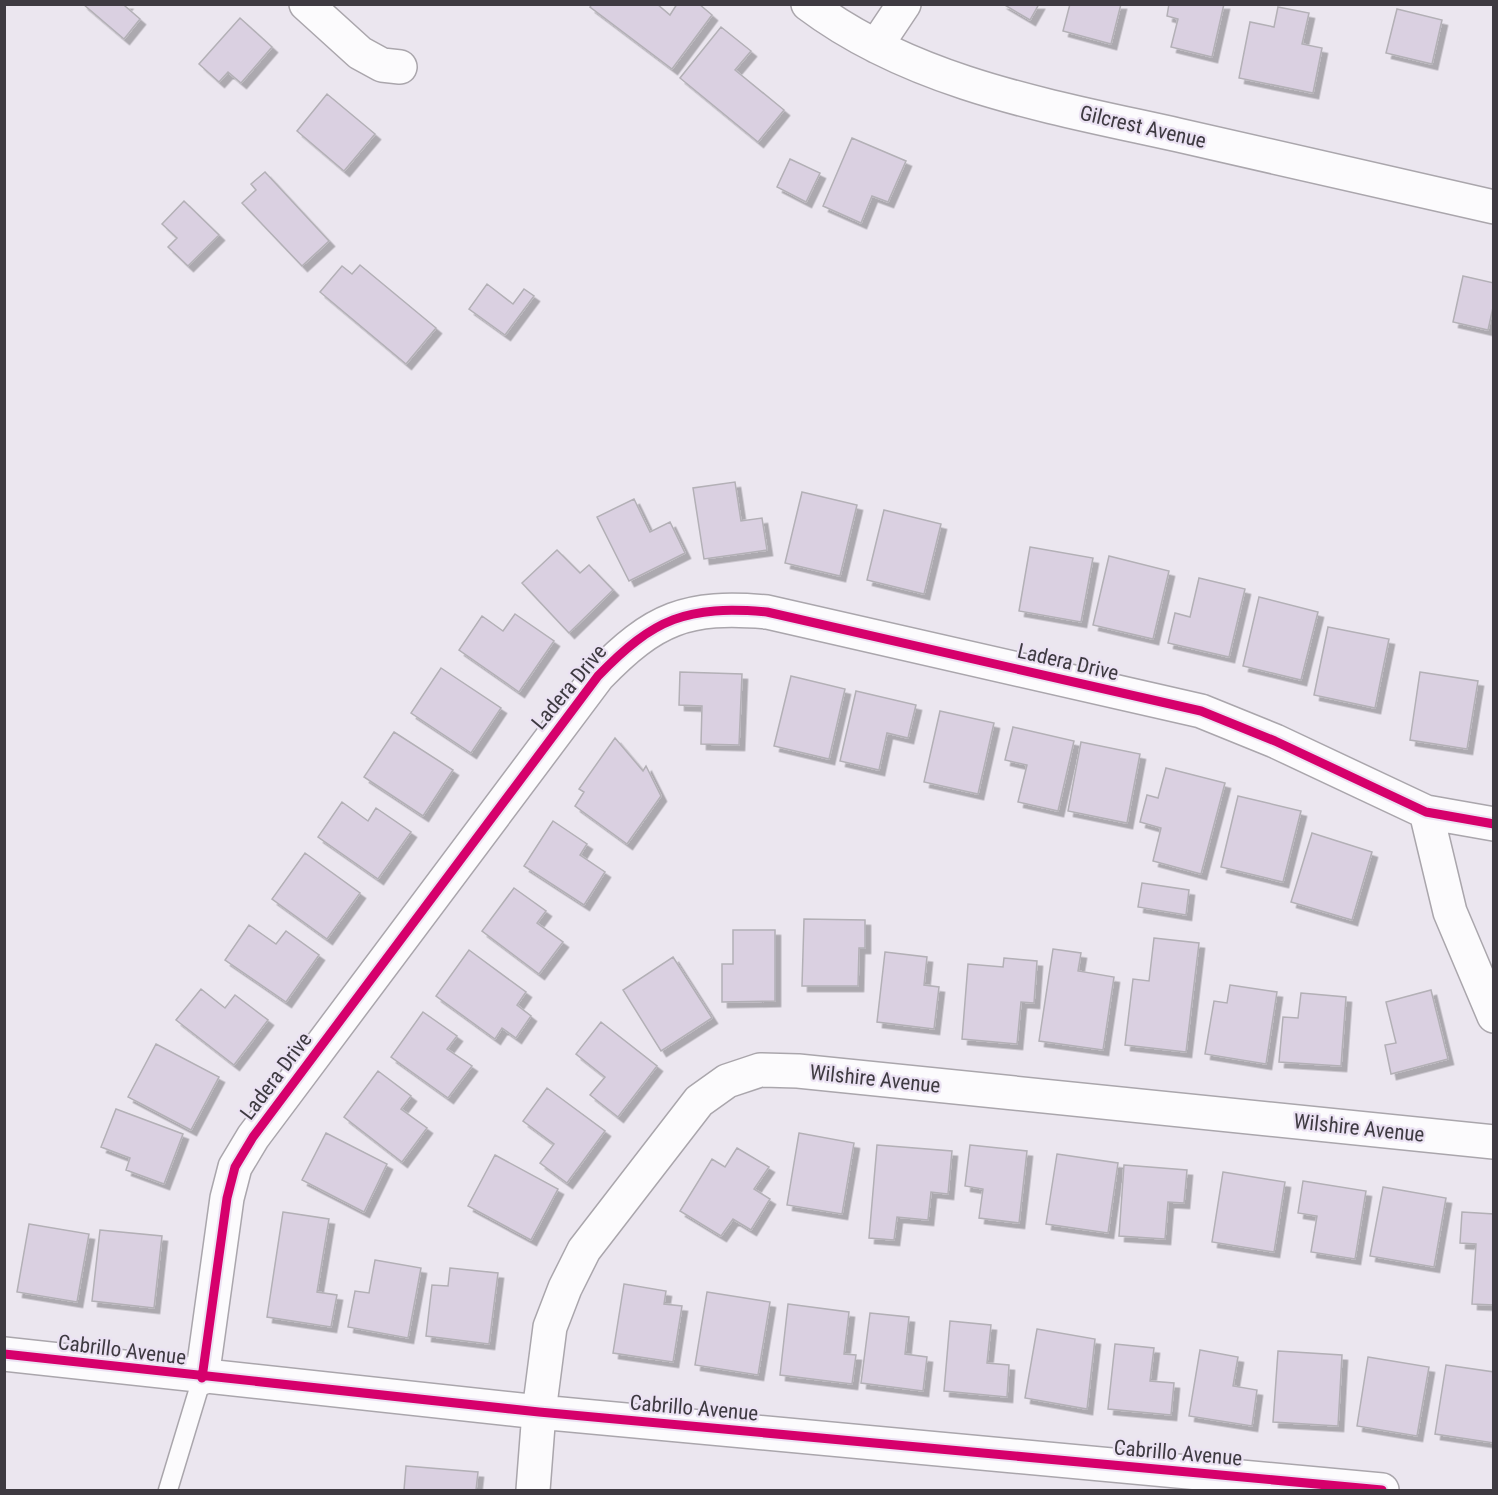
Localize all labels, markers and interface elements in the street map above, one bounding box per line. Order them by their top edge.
street label: Gilcrest Avenue [1078,101,1209,153]
street label: Ladera Drive [1015,639,1121,685]
street label: Ladera Drive [527,640,611,734]
street label: Ladera Drive [235,1027,317,1124]
street label: Wilshire Avenue [808,1060,942,1098]
street label: Wilshire Avenue [1292,1109,1426,1147]
street label: Cabrillo Avenue [57,1330,188,1370]
street label: Cabrillo Avenue [629,1390,759,1426]
street label: Cabrillo Avenue [1113,1435,1243,1471]

